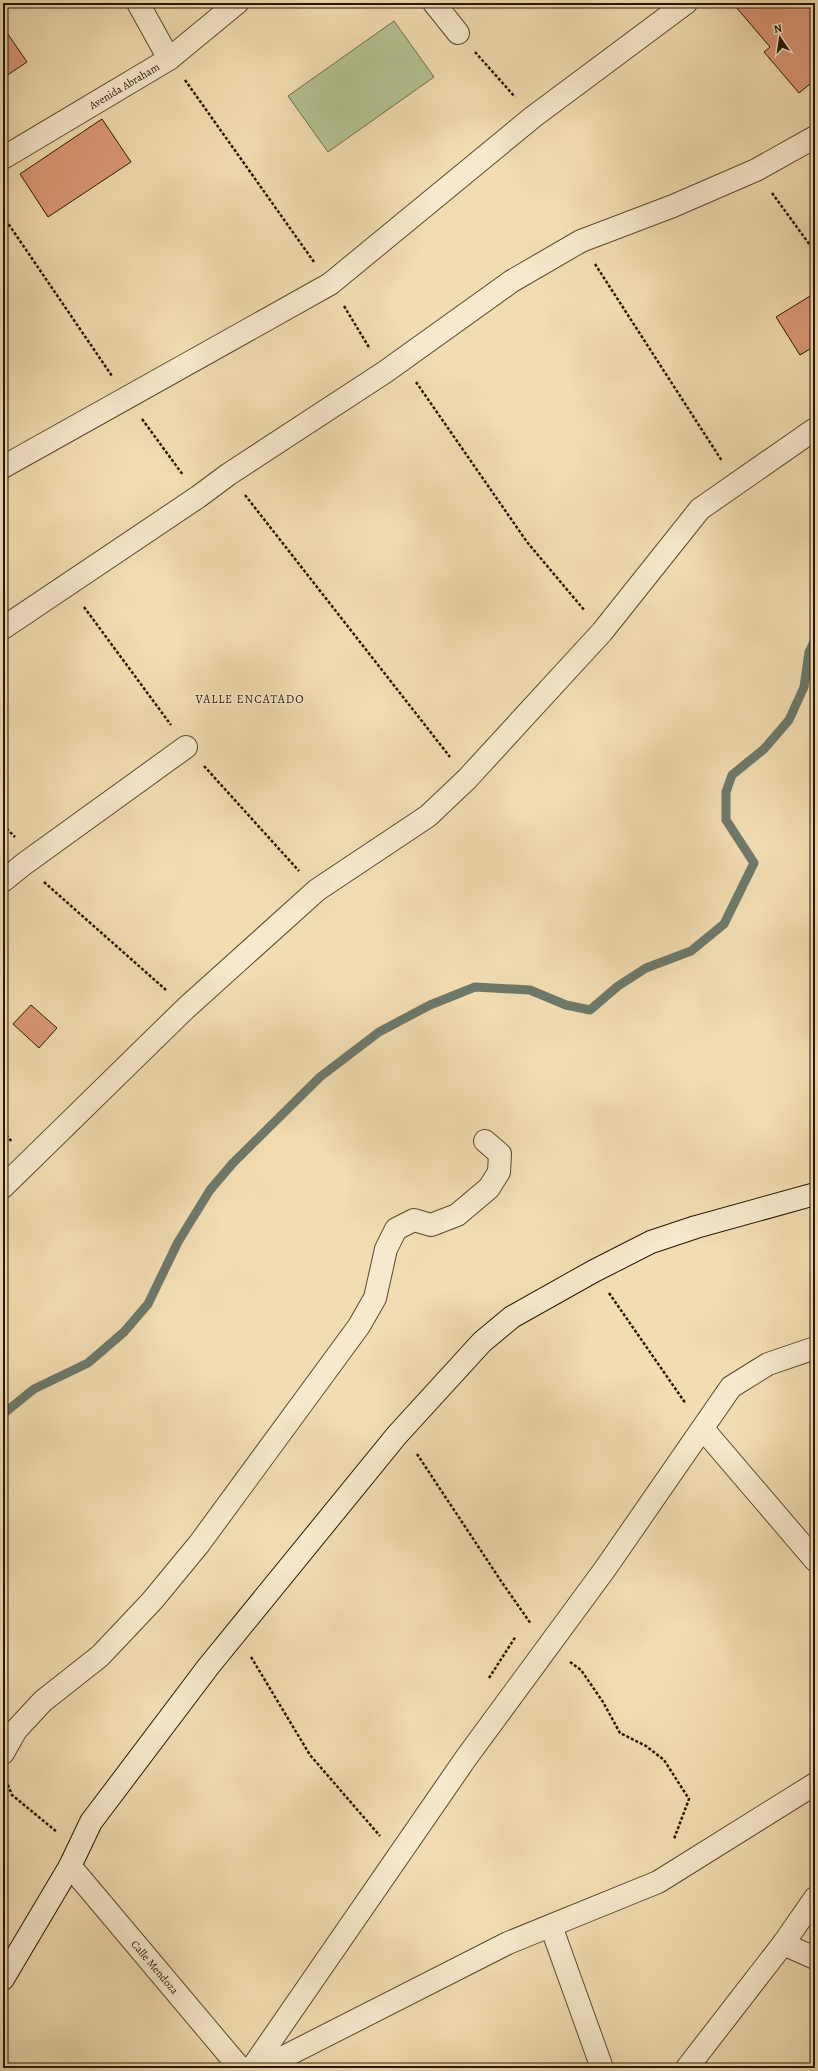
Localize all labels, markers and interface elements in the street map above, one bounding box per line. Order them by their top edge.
north arrow [760,18,800,58]
text: N [772,21,783,37]
street label: Avenida Abraham [85,59,162,113]
district label: VALLE ENCATADO [195,691,304,707]
street label: Calle Mendoza [128,1937,183,1998]

